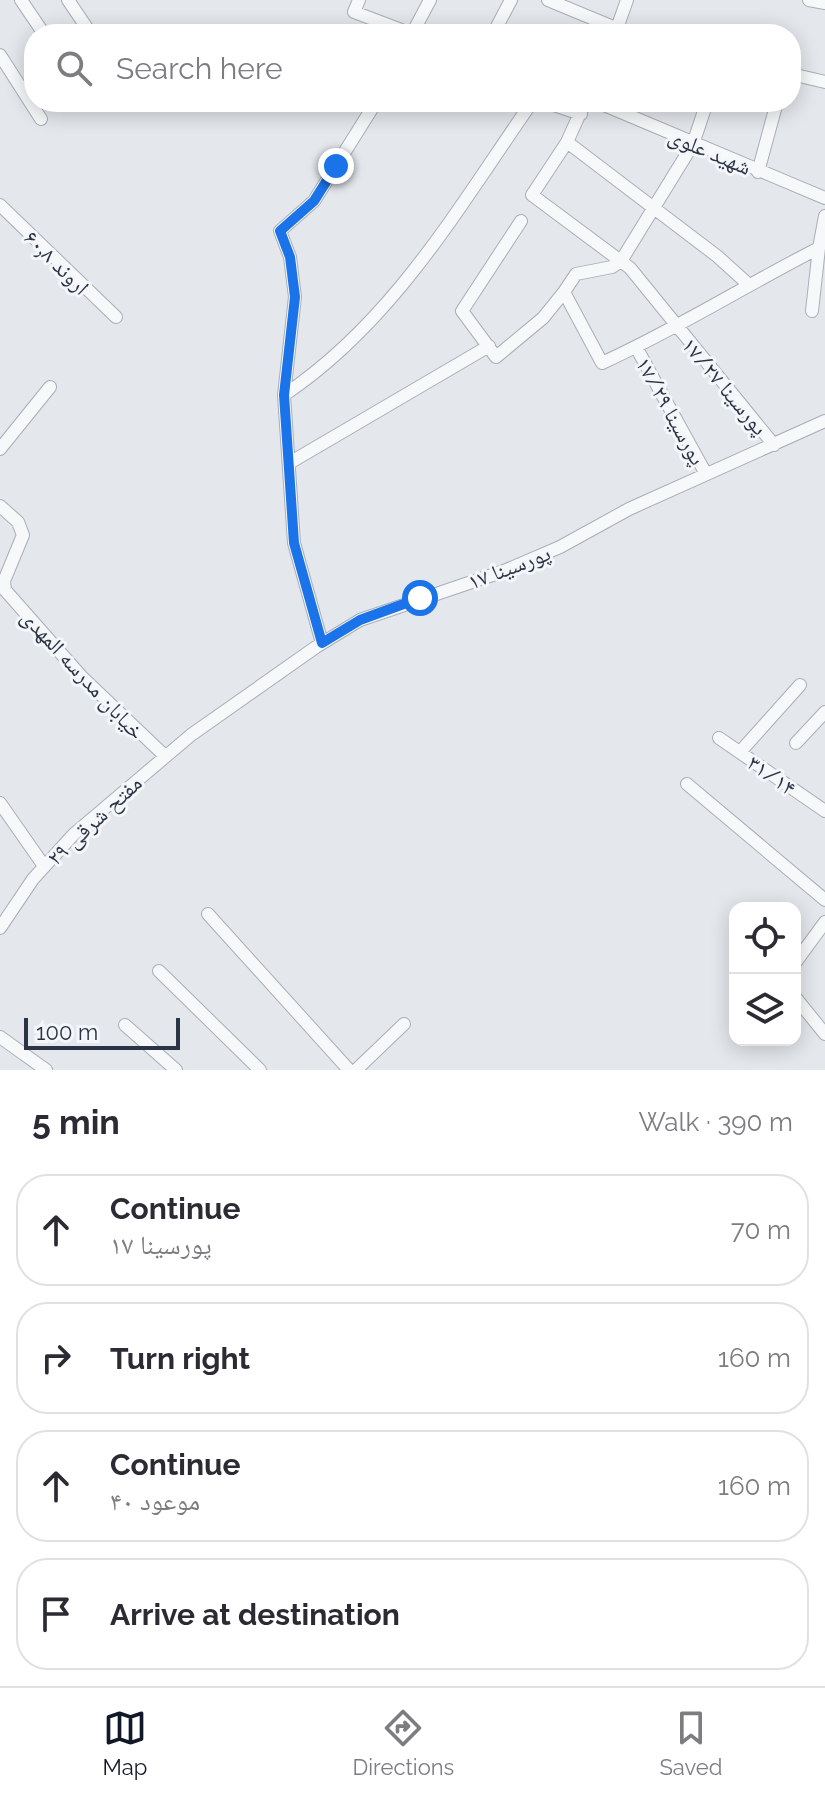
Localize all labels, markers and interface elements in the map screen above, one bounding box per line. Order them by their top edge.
search box [24,24,801,112]
icon: search [52,46,96,90]
text: Search here [116,51,283,86]
street label: شهید علوی [664,122,755,181]
route end [318,148,354,184]
street label: اروند ۶۰٫۸ [19,224,95,300]
street label: پورسینا ۱۷/۲۷ [676,332,773,441]
street label: پورسینا ۱۷/۲۹ [630,353,711,470]
street label: پورسینا ۱۷ [464,539,554,596]
route start [402,580,438,616]
street label: خیابان مدرسه المهدی [15,604,150,745]
street label: ۳۱/۱۴ [743,749,801,801]
street label: مفتح شرقی ۲۹ [41,770,147,871]
map controls [729,902,801,1046]
button: locate [729,902,801,974]
button: layers [729,974,801,1046]
scale bar [24,1014,180,1050]
text: 100 m [36,1019,98,1045]
text: 5 min [32,1102,120,1142]
text: Walk · 390 m [638,1107,793,1137]
text: Continue [110,1191,241,1226]
icon: ahead [34,1208,78,1252]
text: 70 m [731,1215,791,1245]
text: پورسینا ۱۷ [110,1230,212,1260]
icon: right [34,1336,78,1380]
text: Turn right [110,1341,250,1376]
text: 160 m [718,1343,791,1373]
text: Continue [110,1447,241,1482]
icon: ahead [34,1464,78,1508]
text: 160 m [718,1471,791,1501]
text: موعود ۴۰ [110,1486,200,1516]
icon: arrive [34,1592,78,1636]
text: Arrive at destination [110,1597,400,1632]
tab: Map [103,1706,147,1780]
tab: Directions [353,1706,454,1780]
tab: Saved [659,1706,722,1780]

